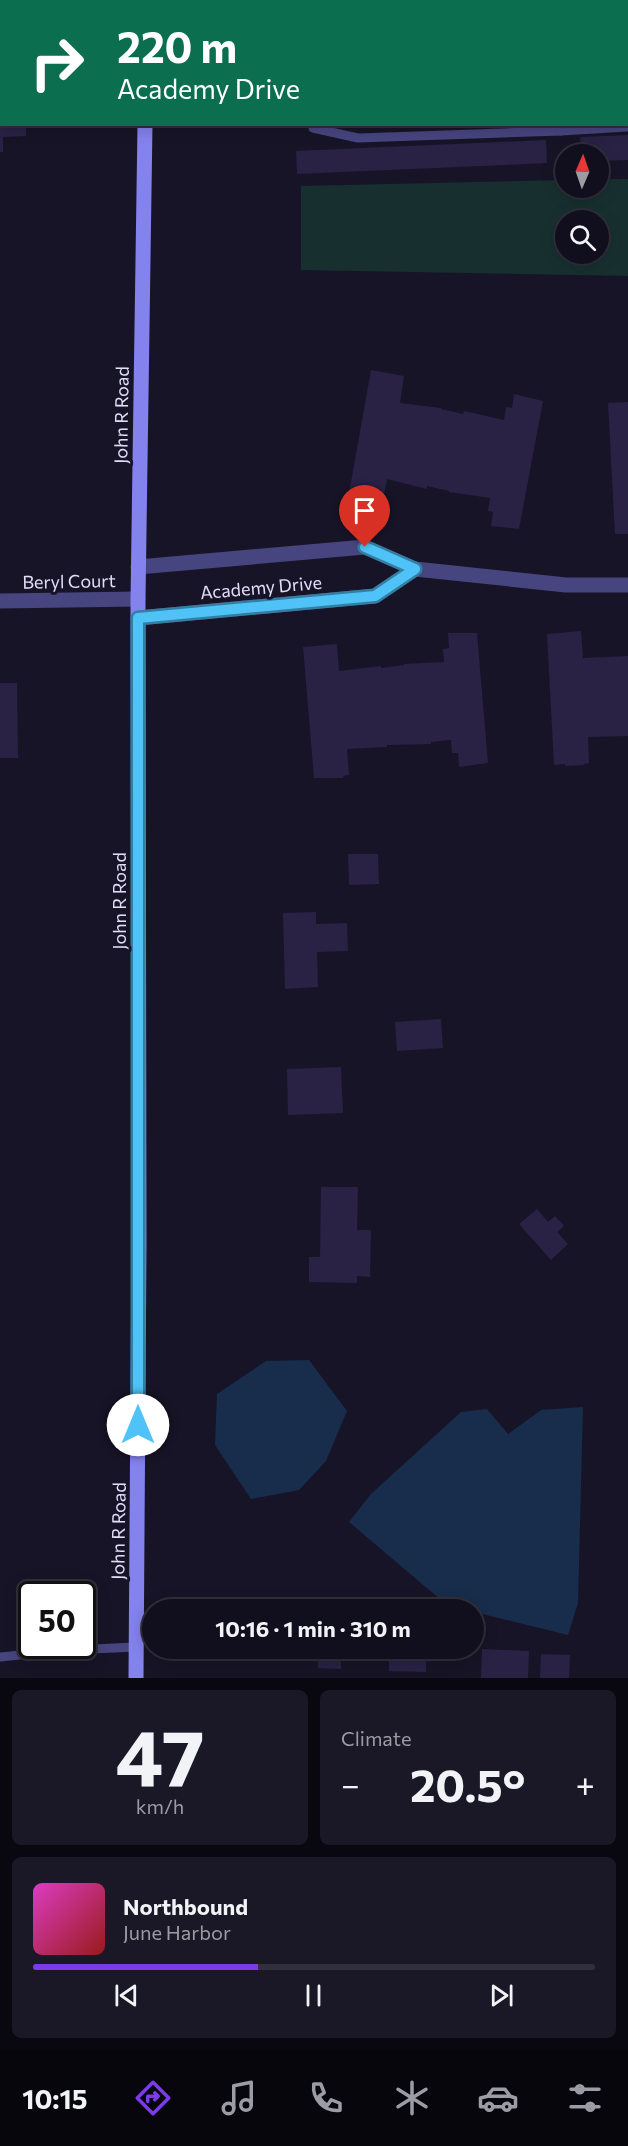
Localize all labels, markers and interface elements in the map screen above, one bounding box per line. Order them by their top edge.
text: 220 m [117,20,237,72]
icon: right [18,24,96,102]
text: Academy Drive [117,72,300,105]
north arrow [555,144,609,198]
map controls [555,144,609,264]
button: search [555,210,609,264]
street label: John R Road [109,366,133,464]
pin [339,485,390,547]
icon: arrive [348,494,381,527]
street label: Beryl Court [22,569,116,593]
street label: Academy Drive [199,571,323,603]
street label: John R Road [108,852,130,950]
position arrow [106,1393,170,1457]
street label: John R Road [106,1482,130,1580]
speed limit sign: 50 [18,1581,96,1659]
text: 10:16 · 1 min · 310 m [215,1615,411,1642]
text: 47 [115,1707,205,1802]
text: Climate [341,1726,411,1750]
text: 20.5° [410,1756,525,1811]
text: − [341,1763,360,1804]
text: + [576,1763,595,1804]
text: km/h [136,1794,184,1818]
text: Northbound [123,1893,248,1920]
text: June Harbor [123,1920,231,1944]
icon: previous [110,1979,143,2012]
icon: pause [297,1979,330,2012]
icon: next [485,1979,518,2012]
icon: directions [132,2077,174,2119]
icon: music [218,2077,260,2119]
icon: phone [305,2077,347,2119]
icon: climate [391,2077,433,2119]
icon: car [477,2077,519,2119]
icon: filters [564,2077,606,2119]
text: 10:15 [22,2082,87,2115]

